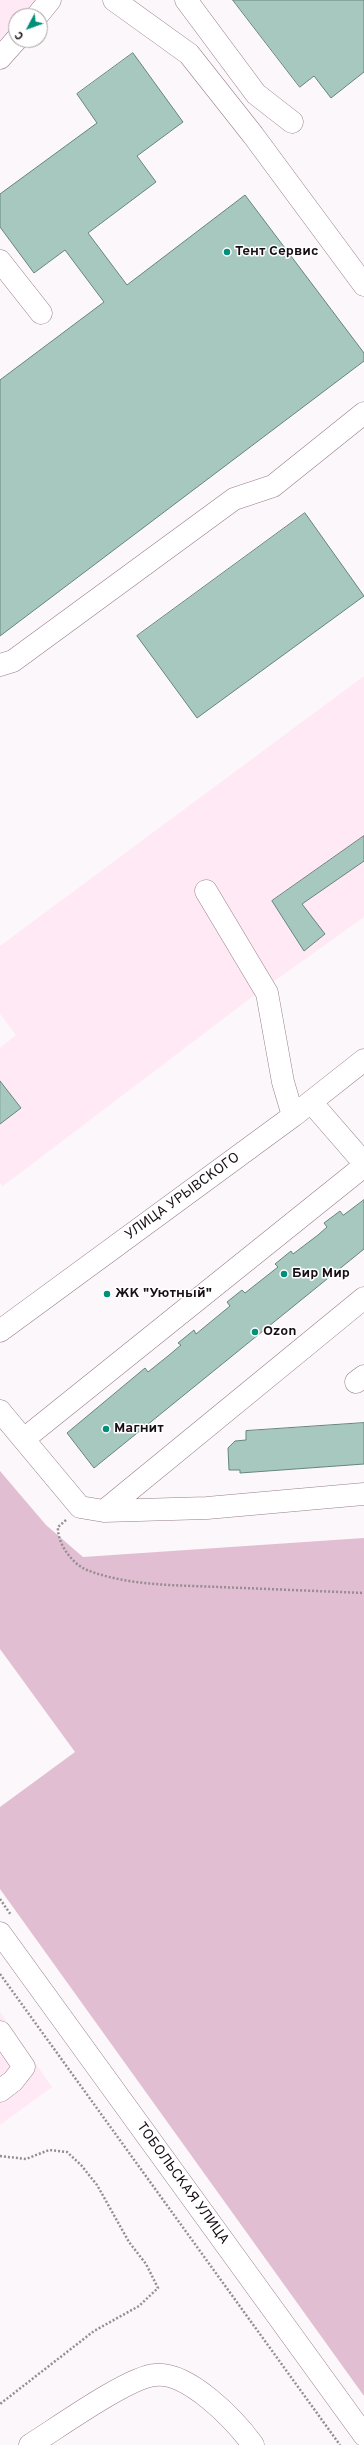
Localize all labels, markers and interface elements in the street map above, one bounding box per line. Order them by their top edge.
north arrow [8,8,48,48]
text: С [12,28,27,42]
place label: Тент Сервис [235,244,318,260]
marker: Тент Сервис [222,247,232,257]
street label: УЛИЦА УРЫВСКОГО [122,1150,244,1244]
place label: Бир Мир [292,1266,350,1282]
marker: Бир Мир [279,1269,289,1279]
place label: ЖК "Уютный" [115,1286,212,1302]
marker: ЖК "Уютный" [102,1289,112,1299]
place label: Ozon [263,1324,296,1340]
marker: Ozon [250,1327,260,1337]
place label: Магнит [114,1421,164,1437]
marker: Магнит [101,1424,111,1434]
street label: ТОБОЛЬСКАЯ УЛИЦА [132,2120,232,2248]

